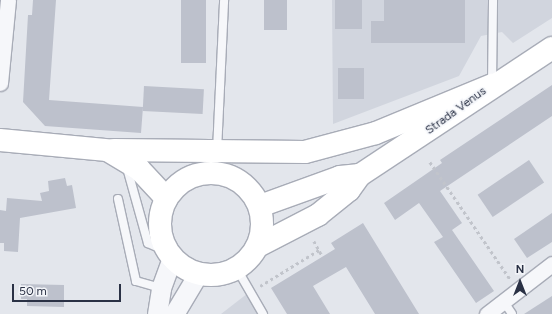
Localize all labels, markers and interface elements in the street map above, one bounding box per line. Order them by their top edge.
street label: Strada Venus [423,84,489,138]
north arrow [500,262,540,302]
text: N [516,263,524,276]
scale bar [14,276,123,302]
text: 50 m [19,284,47,298]

